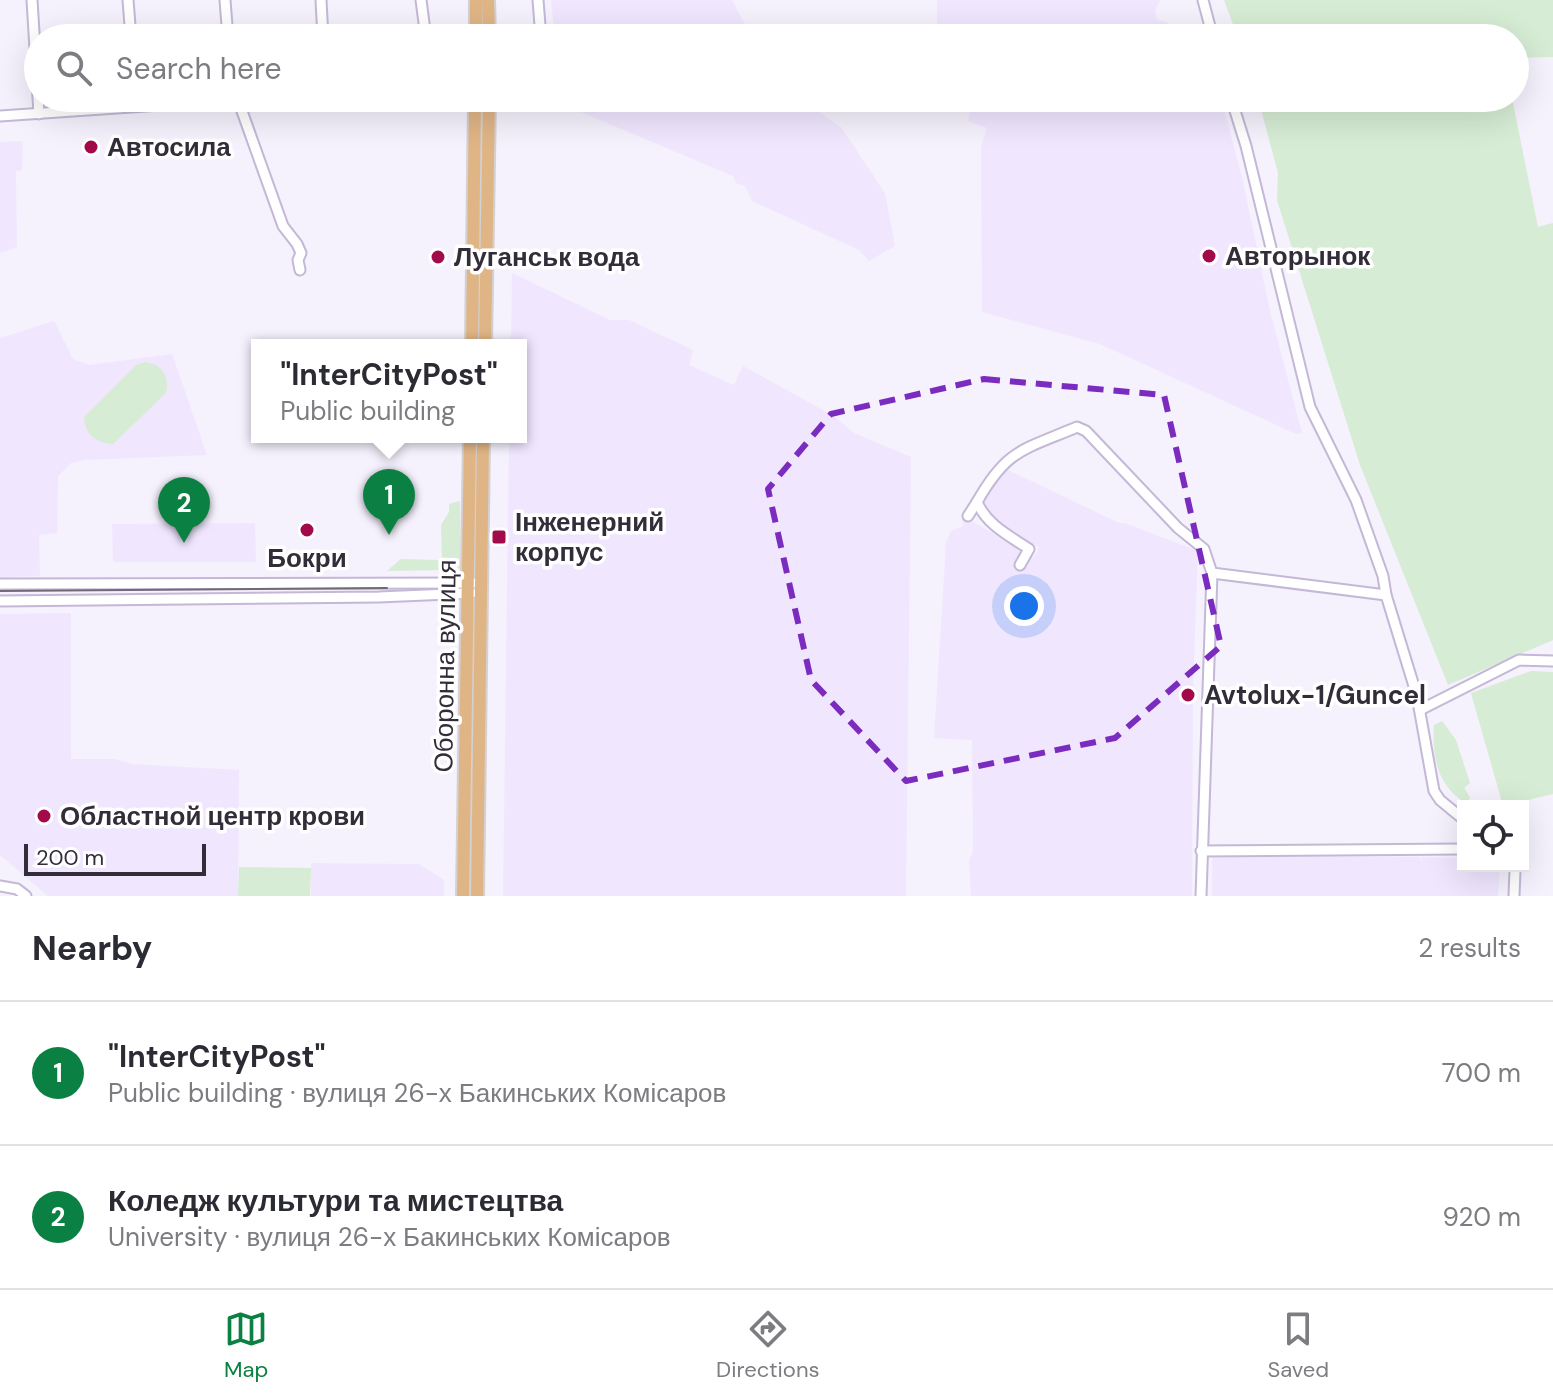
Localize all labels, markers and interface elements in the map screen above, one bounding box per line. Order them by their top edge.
search box [24,24,1529,112]
icon: search [52,46,96,90]
text: Search here [116,49,282,88]
place label: Автосила [107,130,231,164]
marker: Автосила [82,138,100,156]
place label: Авторынок [1225,239,1371,273]
place label: Луганськ вода [454,240,640,274]
marker: Авторынок [1200,247,1218,265]
marker: Луганськ вода [429,248,447,266]
popup [251,339,527,443]
text: "InterCityPost" [280,355,498,394]
text: Public building [280,394,455,428]
pin: 1 [363,469,415,535]
pin: 2 [158,477,210,543]
place label: Інженерний корпус [515,505,664,569]
marker: Бокри [298,521,316,539]
marker: Інженерний корпус [490,528,508,546]
place label: Бокри [267,541,347,575]
street label: Оборонна вулиця [426,559,464,773]
your location [1004,586,1044,626]
place label: Avtolux-1/Guncel [1204,678,1426,712]
marker: Avtolux-1/Guncel [1179,686,1197,704]
place label: Областной центр крови [60,799,365,833]
map controls [1457,800,1529,872]
button: locate [1457,800,1529,872]
marker: Областной центр крови [35,807,53,825]
scale bar [24,840,206,876]
text: 200 m [36,843,104,872]
text: Nearby [32,926,152,971]
text: 2 results [1418,931,1521,965]
text: "InterCityPost" [108,1037,326,1076]
text: 1 [53,1056,63,1090]
text: 700 m [1442,1056,1521,1090]
text: Public building · вулиця 26-х Бакинських Комісаров [108,1076,726,1110]
text: Коледж культури та мистецтва [108,1181,563,1220]
text: 2 [50,1200,66,1234]
text: 920 m [1443,1200,1521,1234]
text: University · вулиця 26-х Бакинських Комісаров [108,1220,671,1254]
tab: Map [224,1307,268,1384]
tab: Directions [716,1307,820,1384]
tab: Saved [1267,1307,1329,1384]

